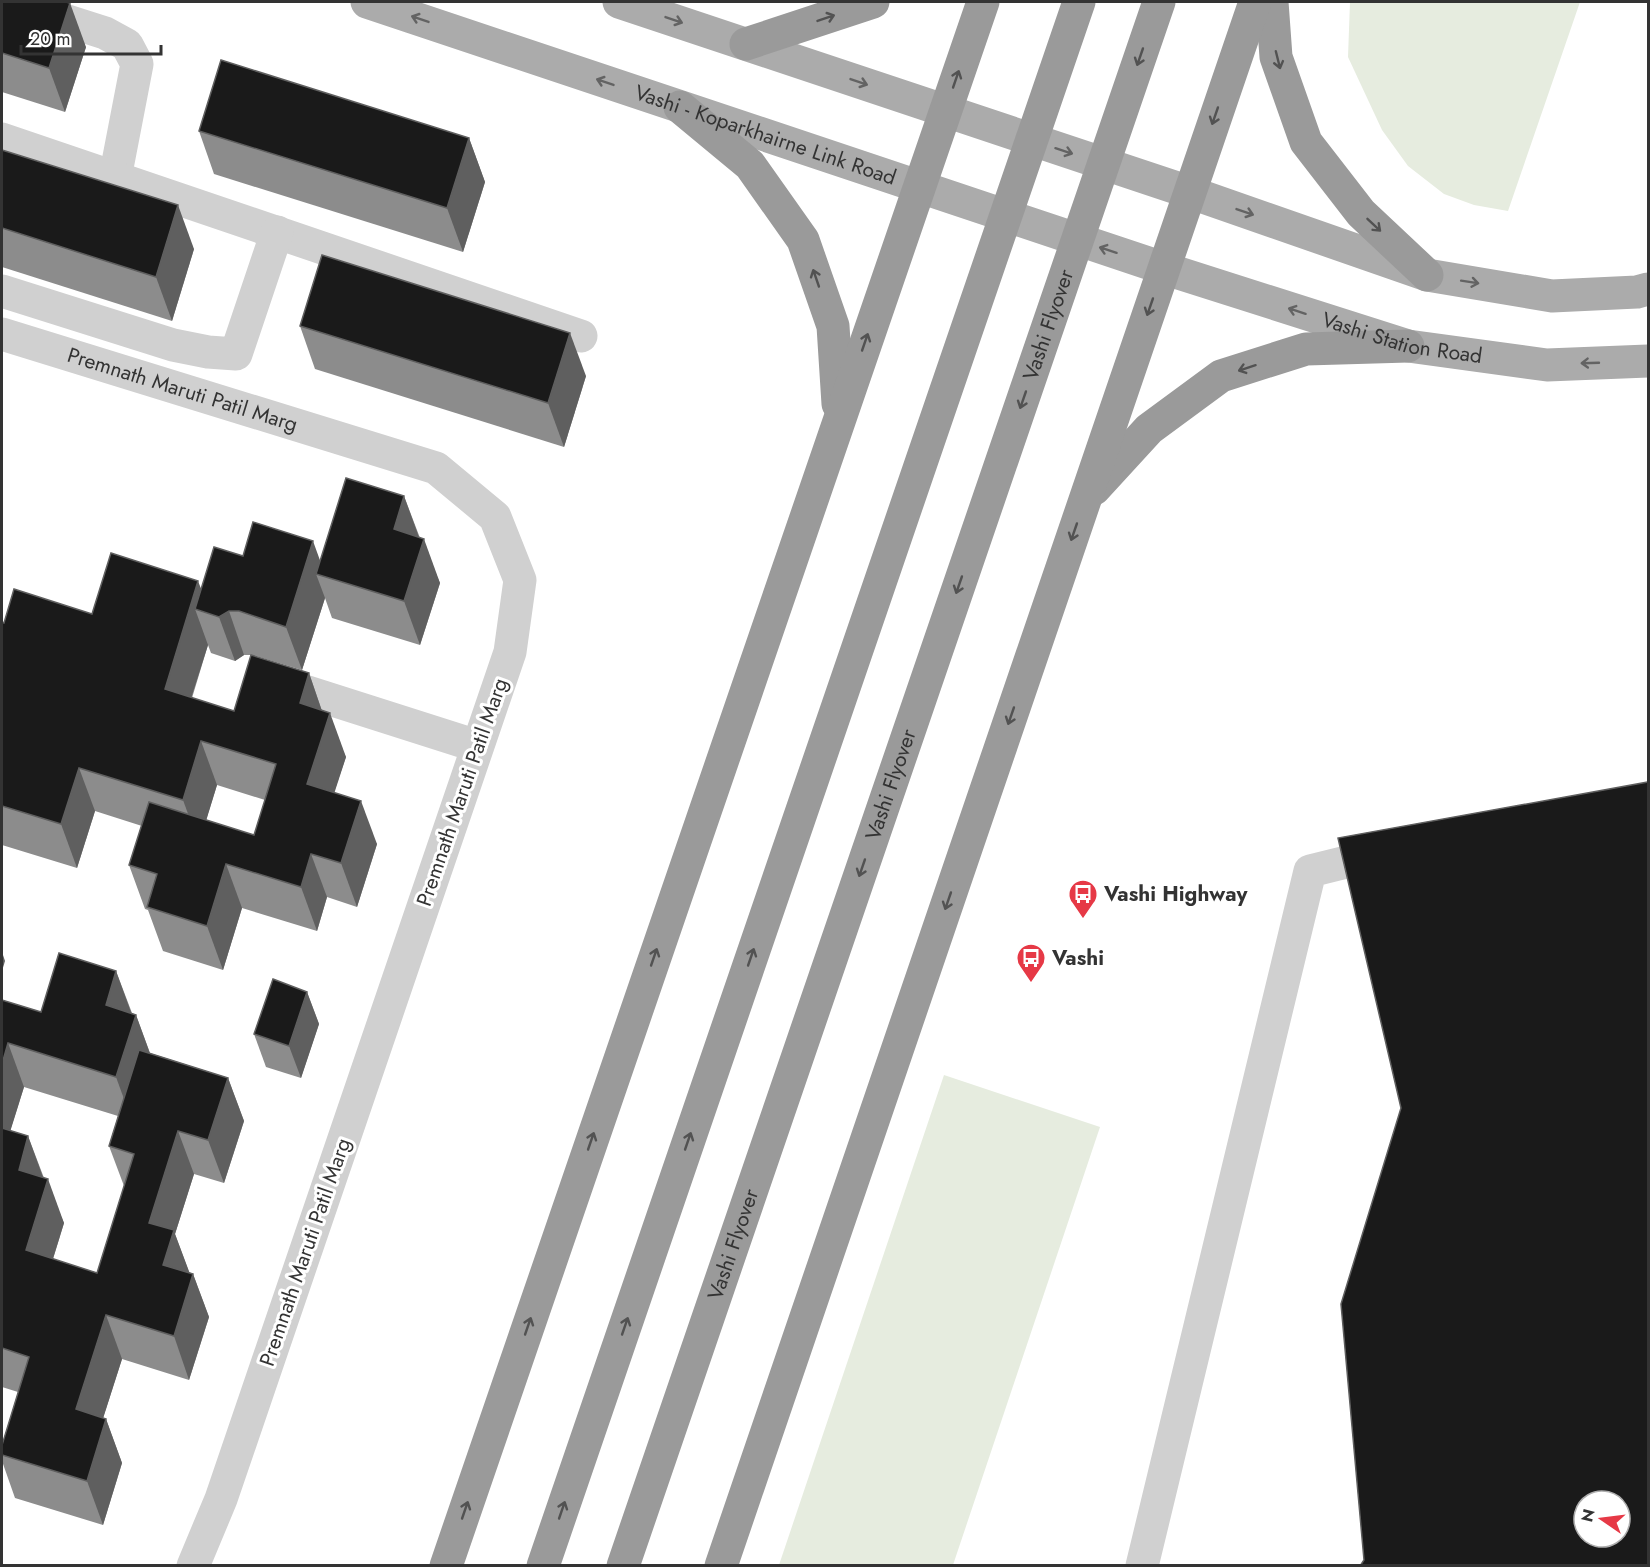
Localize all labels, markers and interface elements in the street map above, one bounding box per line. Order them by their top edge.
one-way arrow [816,11,835,22]
one-way arrow [411,13,430,24]
one-way arrow [664,15,683,26]
scale bar [21,18,160,56]
text: 20 m [30,26,70,52]
one-way arrow [1134,47,1145,66]
one-way arrow [1272,50,1284,69]
one-way arrow [952,70,963,89]
one-way arrow [596,75,615,86]
street label: Vashi - Koparkhairne Link Road [631,77,900,193]
one-way arrow [849,77,868,88]
one-way arrow [1209,106,1220,125]
one-way arrow [1054,146,1073,157]
one-way arrow [1235,207,1253,218]
one-way arrow [1367,218,1382,233]
one-way arrow [1099,243,1118,254]
street label: Vashi Flyover [1015,265,1082,384]
one-way arrow [809,269,820,288]
one-way arrow [1460,277,1480,288]
one-way arrow [1144,297,1155,316]
one-way arrow [1288,305,1307,316]
street label: Vashi Station Road [1318,305,1484,371]
one-way arrow [861,334,872,352]
street label: Premnath Maruti Patil Marg [64,340,301,439]
one-way arrow [1581,358,1601,369]
one-way arrow [1238,363,1257,374]
one-way arrow [1016,390,1027,409]
one-way arrow [1067,522,1078,541]
one-way arrow [953,575,964,594]
street label: Premnath Maruti Patil Marg [409,674,515,910]
one-way arrow [1004,706,1015,725]
street label: Vashi Flyover [858,724,924,844]
one-way arrow [856,858,867,877]
bus stop icon: Vashi Highway [1067,878,1099,920]
place label: Vashi Highway [1103,879,1248,909]
one-way arrow [941,891,952,910]
bus stop icon: Vashi [1015,942,1047,984]
place label: Vashi [1051,943,1104,973]
one-way arrow [650,948,661,967]
one-way arrow [747,948,758,967]
one-way arrow [587,1132,598,1151]
one-way arrow [684,1132,695,1151]
street label: Premnath Maruti Patil Marg [252,1134,358,1370]
street label: Vashi Flyover [700,1184,766,1304]
one-way arrow [523,1317,534,1336]
one-way arrow [620,1317,631,1336]
north arrow [1572,1489,1632,1549]
one-way arrow [460,1501,471,1520]
one-way arrow [557,1501,568,1520]
text: N [1575,1507,1601,1524]

